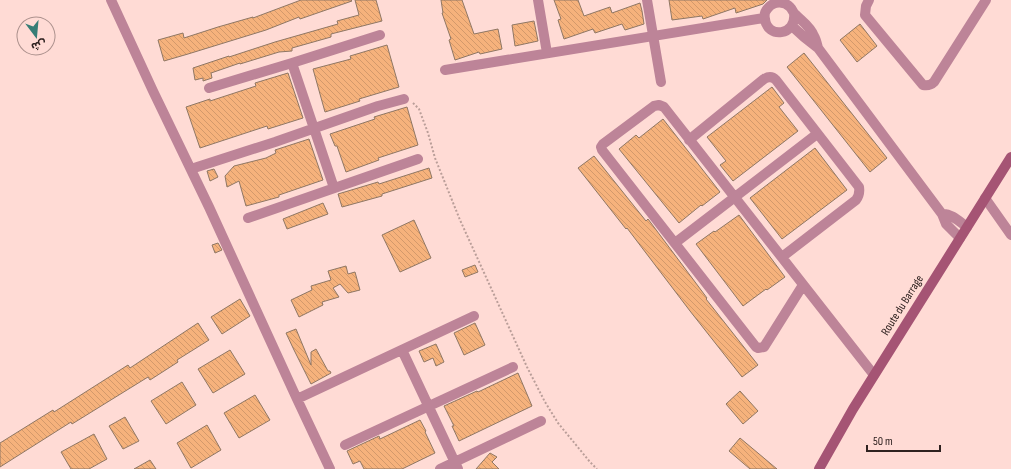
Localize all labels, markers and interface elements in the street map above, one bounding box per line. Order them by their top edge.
north arrow [16,16,56,56]
text: ش [30,37,48,53]
street label: Route du Barrage [878,272,927,338]
scale bar [867,427,940,453]
text: 50 m [873,434,893,449]

